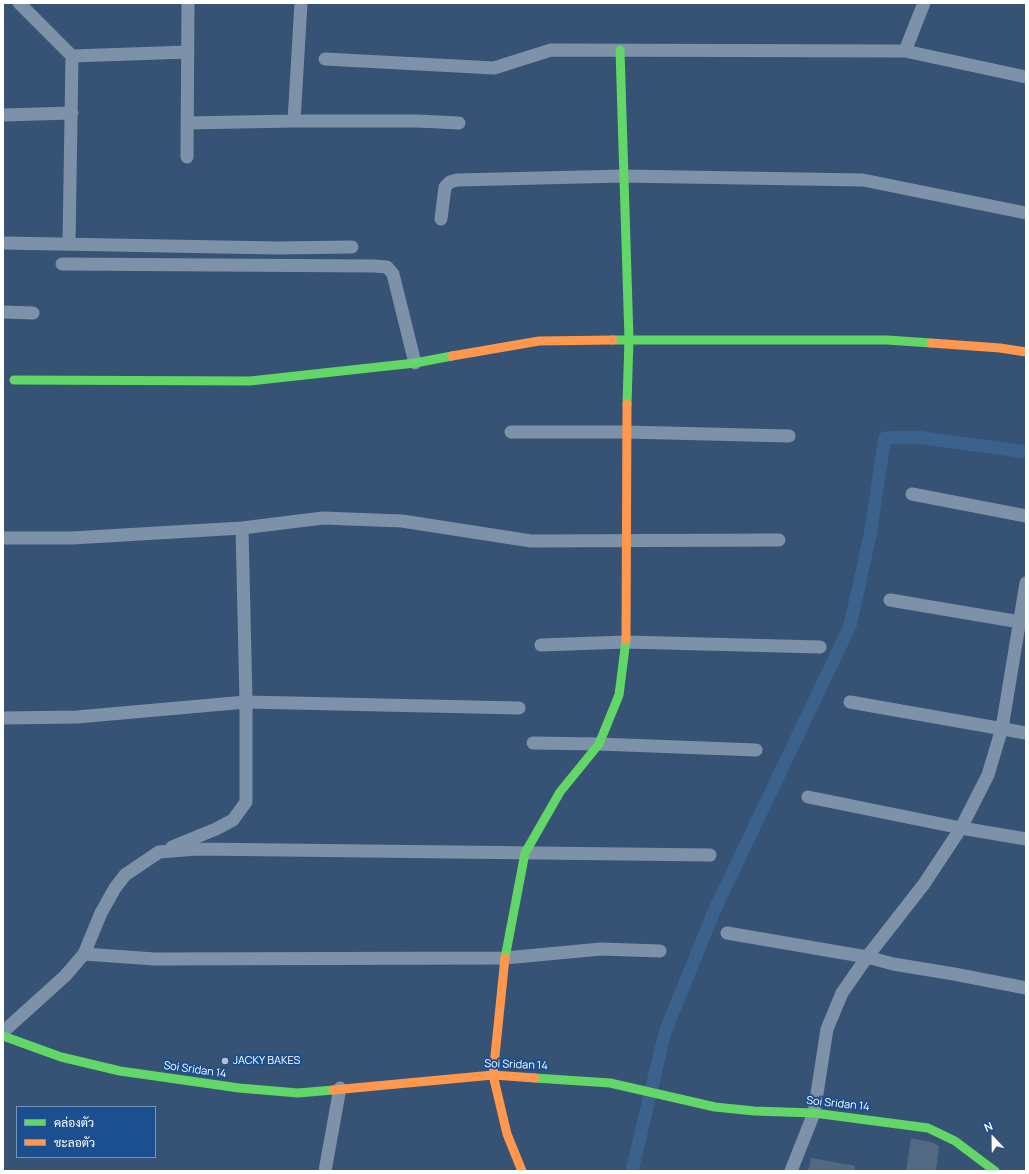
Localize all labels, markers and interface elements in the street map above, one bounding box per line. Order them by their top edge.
place label: JACKY BAKES [233,1054,300,1068]
marker: JACKY BAKES [220,1056,230,1066]
street label: Soi Sridan 14 [484,1057,548,1073]
street label: Soi Sridan 14 [163,1059,227,1081]
street label: Soi Sridan 14 [806,1094,870,1114]
legend [16,1106,156,1158]
text: คล่องตัว [54,1114,94,1131]
north arrow [973,1118,1013,1158]
text: N [982,1118,995,1135]
text: ชะลอตัว [54,1134,95,1151]

